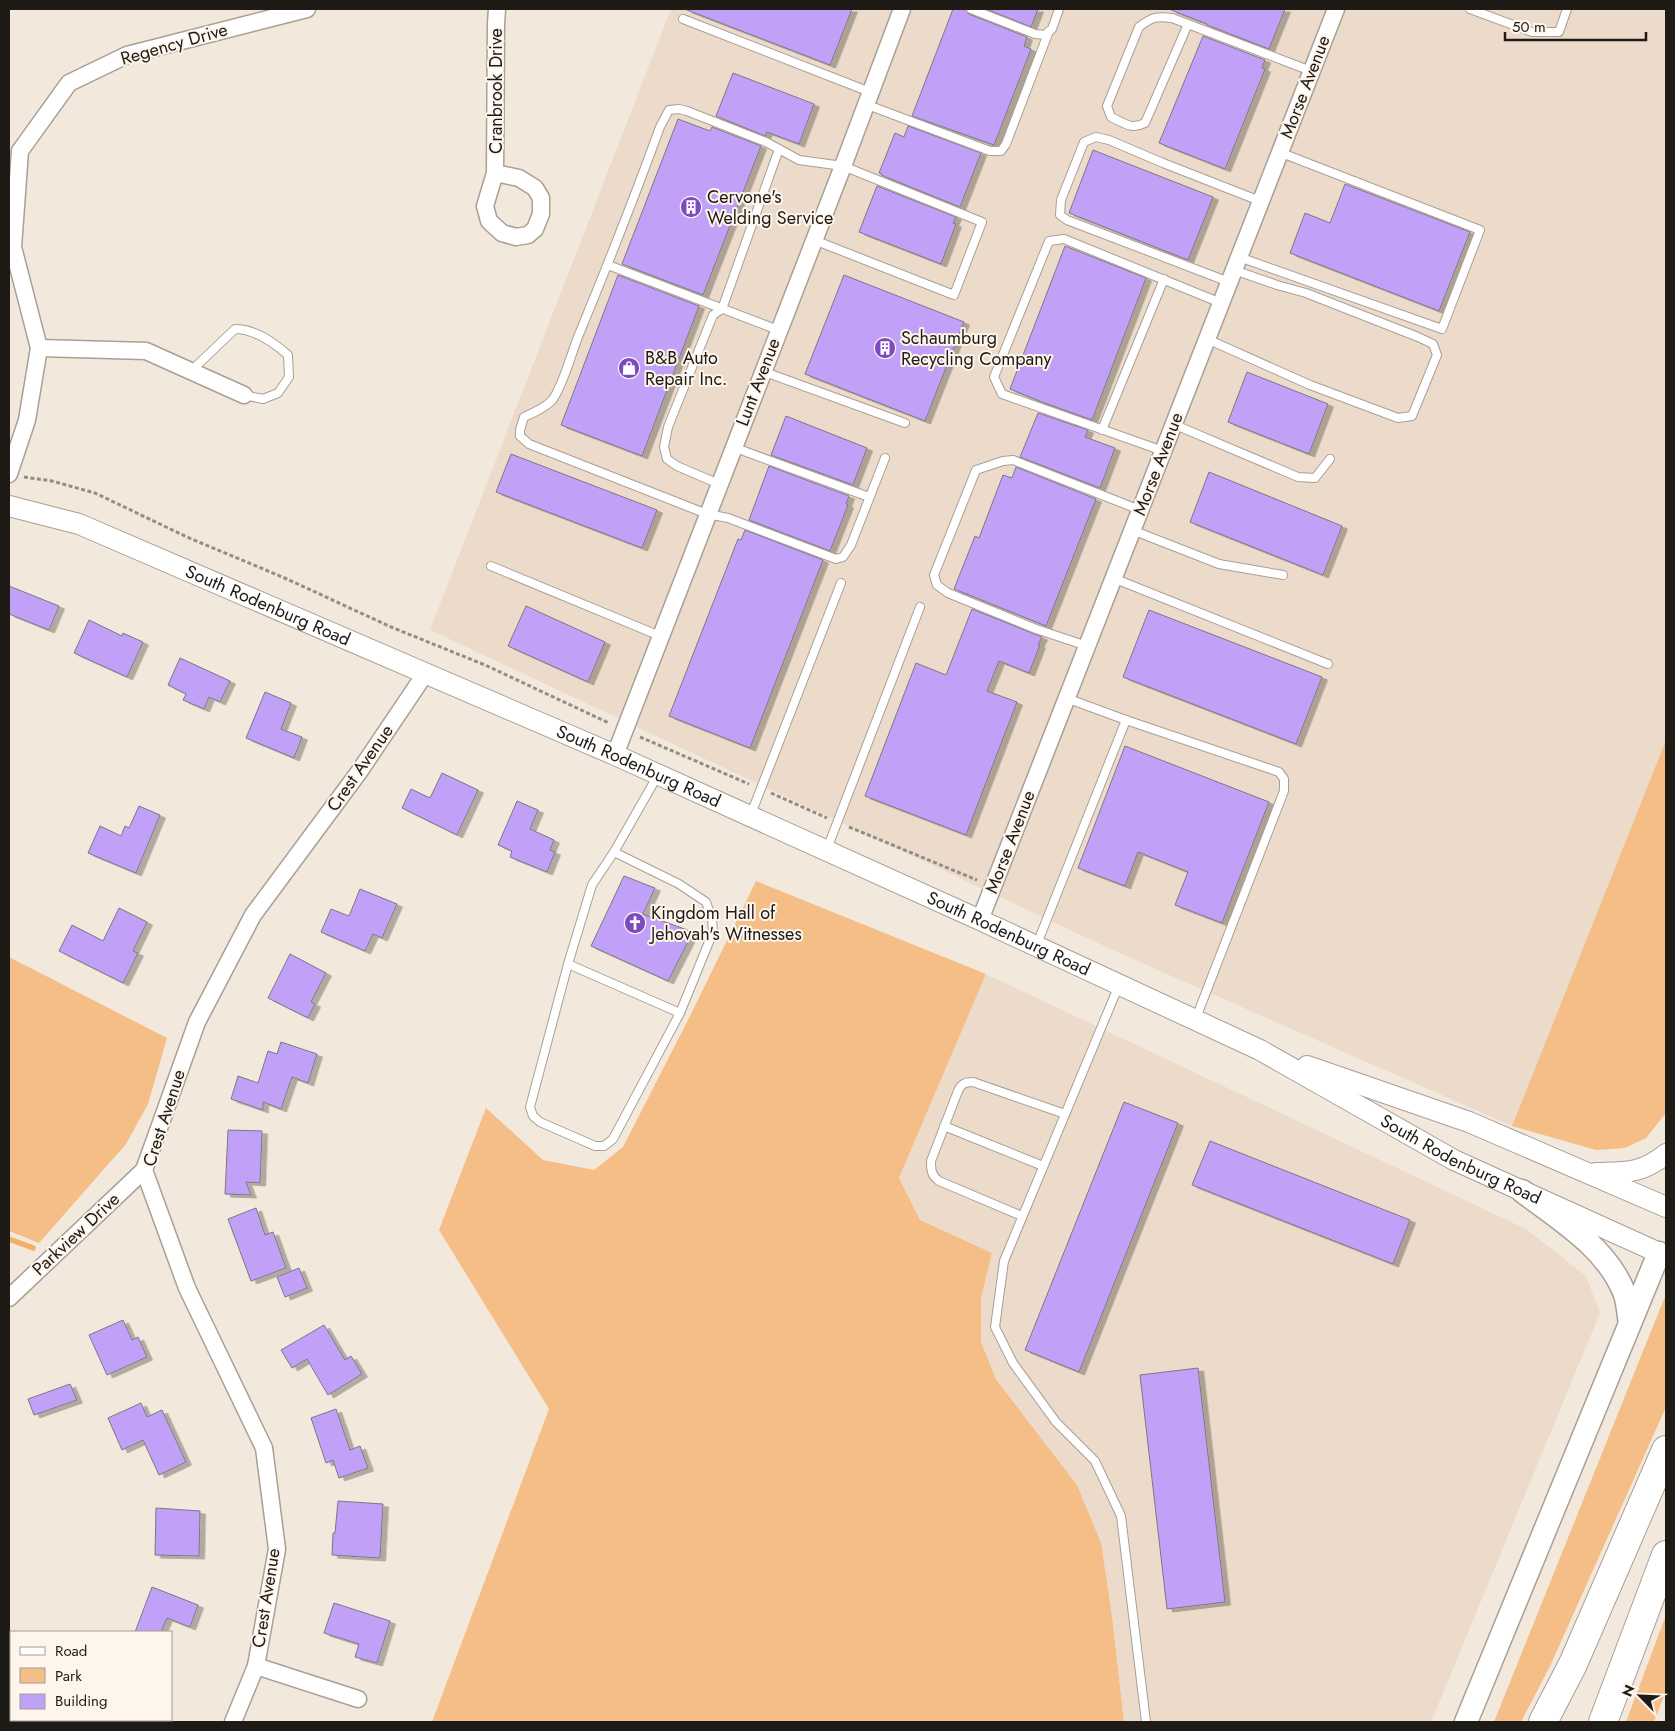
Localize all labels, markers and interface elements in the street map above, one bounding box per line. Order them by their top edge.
scale bar [1505,10,1646,42]
street label: Regency Drive [117,16,231,72]
text: 50 m [1512,16,1546,38]
street label: Cranbrook Drive [483,28,509,154]
street label: Morse Avenue [1273,32,1337,142]
place label: Cervone's Welding Service [707,184,833,231]
building icon: Cervone's Welding Service [679,195,703,219]
place label: Schaumburg Recycling Company [901,325,1052,372]
street label: Lunt Avenue [729,334,787,430]
building icon: Schaumburg Recycling Company [873,336,897,360]
place label: B&B Auto Repair Inc. [645,345,727,392]
shop icon: B&B Auto Repair Inc. [617,356,641,380]
street label: Morse Avenue [1126,409,1190,519]
street label: South Rodenburg Road [181,558,355,652]
street label: South Rodenburg Road [552,718,725,814]
street label: Crest Avenue [321,719,399,817]
street label: Morse Avenue [978,787,1042,897]
street label: South Rodenburg Road [923,885,1095,982]
place label: Kingdom Hall of Jehovah's Witnesses [649,900,802,947]
church icon: Kingdom Hall of Jehovah's Witnesses [623,911,647,935]
street label: Crest Avenue [136,1066,192,1170]
street label: South Rodenburg Road [1375,1108,1545,1211]
street label: Parkview Drive [26,1186,126,1282]
street label: Crest Avenue [245,1546,287,1650]
legend [10,1631,172,1721]
text: Road [55,1640,87,1662]
text: Park [55,1665,82,1687]
north arrow [1615,1671,1665,1721]
text: N [1617,1682,1640,1700]
text: Building [55,1690,107,1712]

